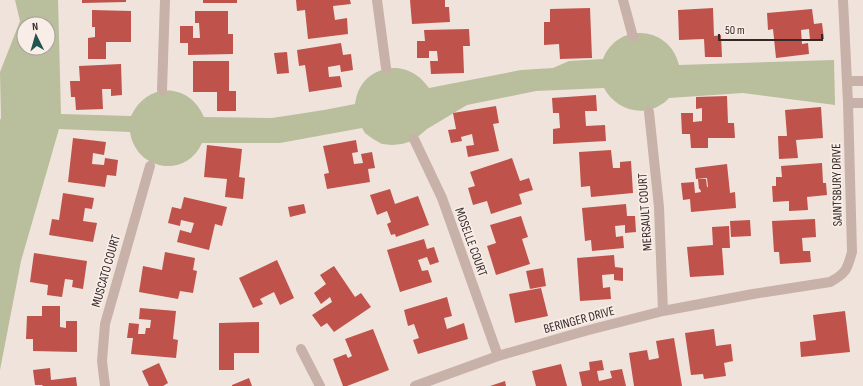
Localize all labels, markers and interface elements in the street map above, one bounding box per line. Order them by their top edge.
north arrow [16,16,56,56]
scale bar [719,16,822,42]
text: N [32,20,39,33]
text: 50 m [725,23,745,38]
street label: SAINTSBURY DRIVE [828,143,846,227]
street label: MERSAULT COURT [634,173,656,251]
street label: MOSELLE COURT [451,205,491,279]
street label: MUSCATO COURT [88,233,124,309]
street label: BERINGER DRIVE [542,303,616,337]

